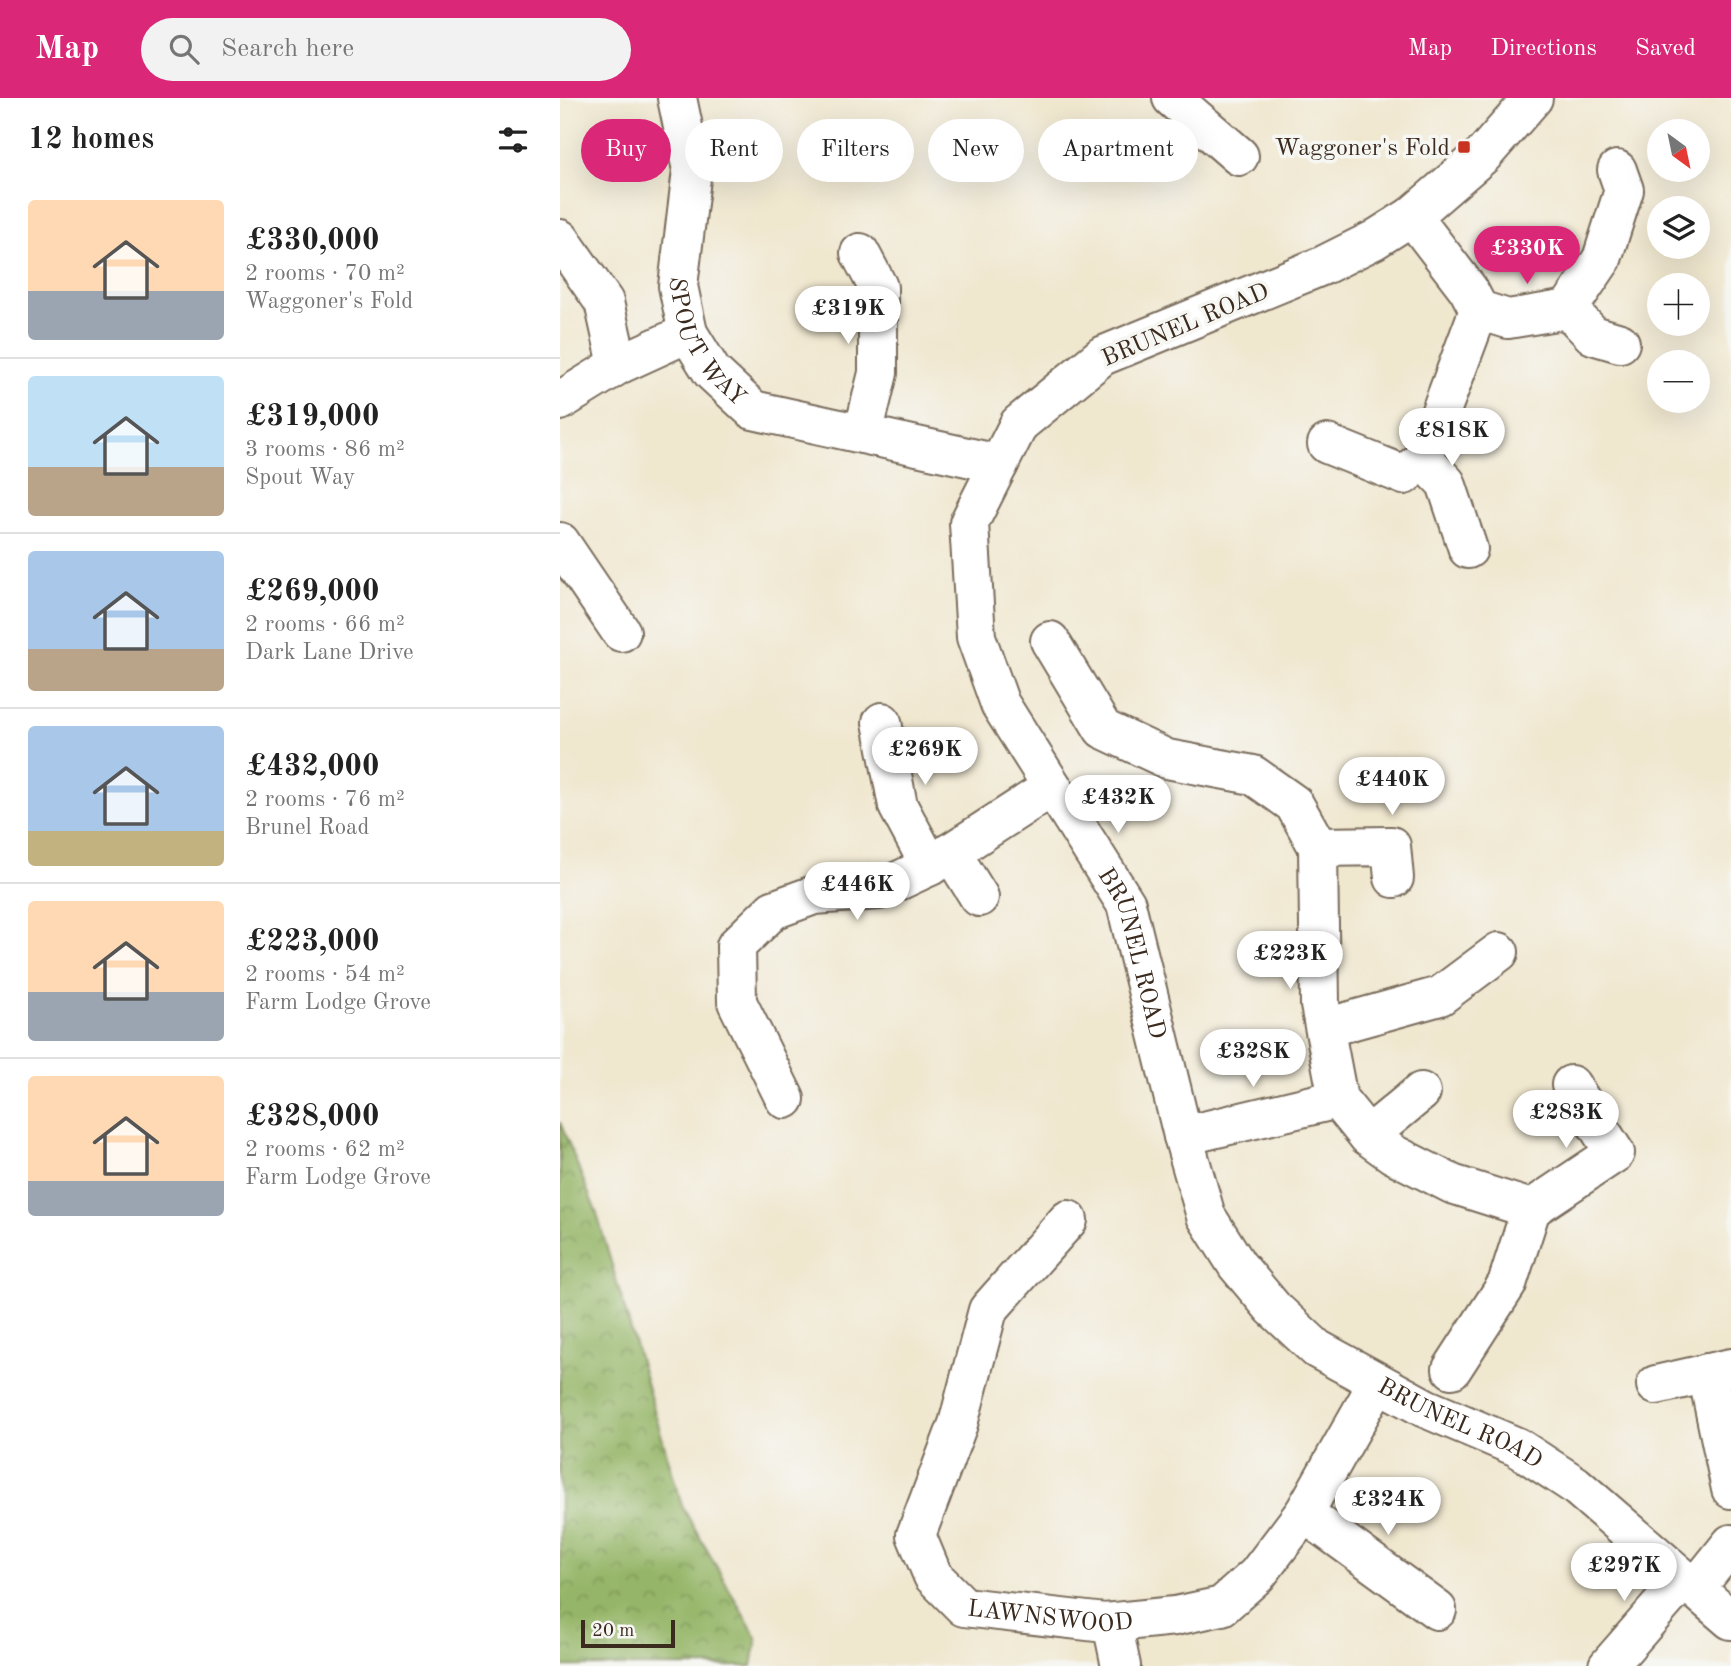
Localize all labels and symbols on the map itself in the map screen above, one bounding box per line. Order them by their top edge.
north arrow [1647,119,1710,182]
place label: Waggoner's Fold [1274,137,1450,161]
marker: Waggoner's Fold [1456,139,1472,155]
pin: £330K [1478,226,1576,286]
street label: SPOUT WAY [663,275,750,411]
street label: BRUNEL ROAD [1099,280,1273,372]
pin: £319K [799,286,897,346]
pin: £818K [1403,408,1501,468]
pin: £269K [876,728,974,787]
pin: £440K [1343,758,1441,817]
pin: £432K [1069,776,1167,835]
pin: £446K [808,862,906,922]
street label: BRUNEL ROAD [1092,864,1169,1042]
pin: £223K [1241,932,1339,991]
pin: £328K [1204,1030,1302,1089]
pin: £283K [1517,1090,1615,1150]
street label: BRUNEL ROAD [1373,1375,1546,1474]
pin: £324K [1339,1478,1437,1537]
pin: £297K [1575,1544,1673,1603]
street label: LAWNSWOOD [966,1597,1134,1638]
scale bar [581,1617,676,1649]

